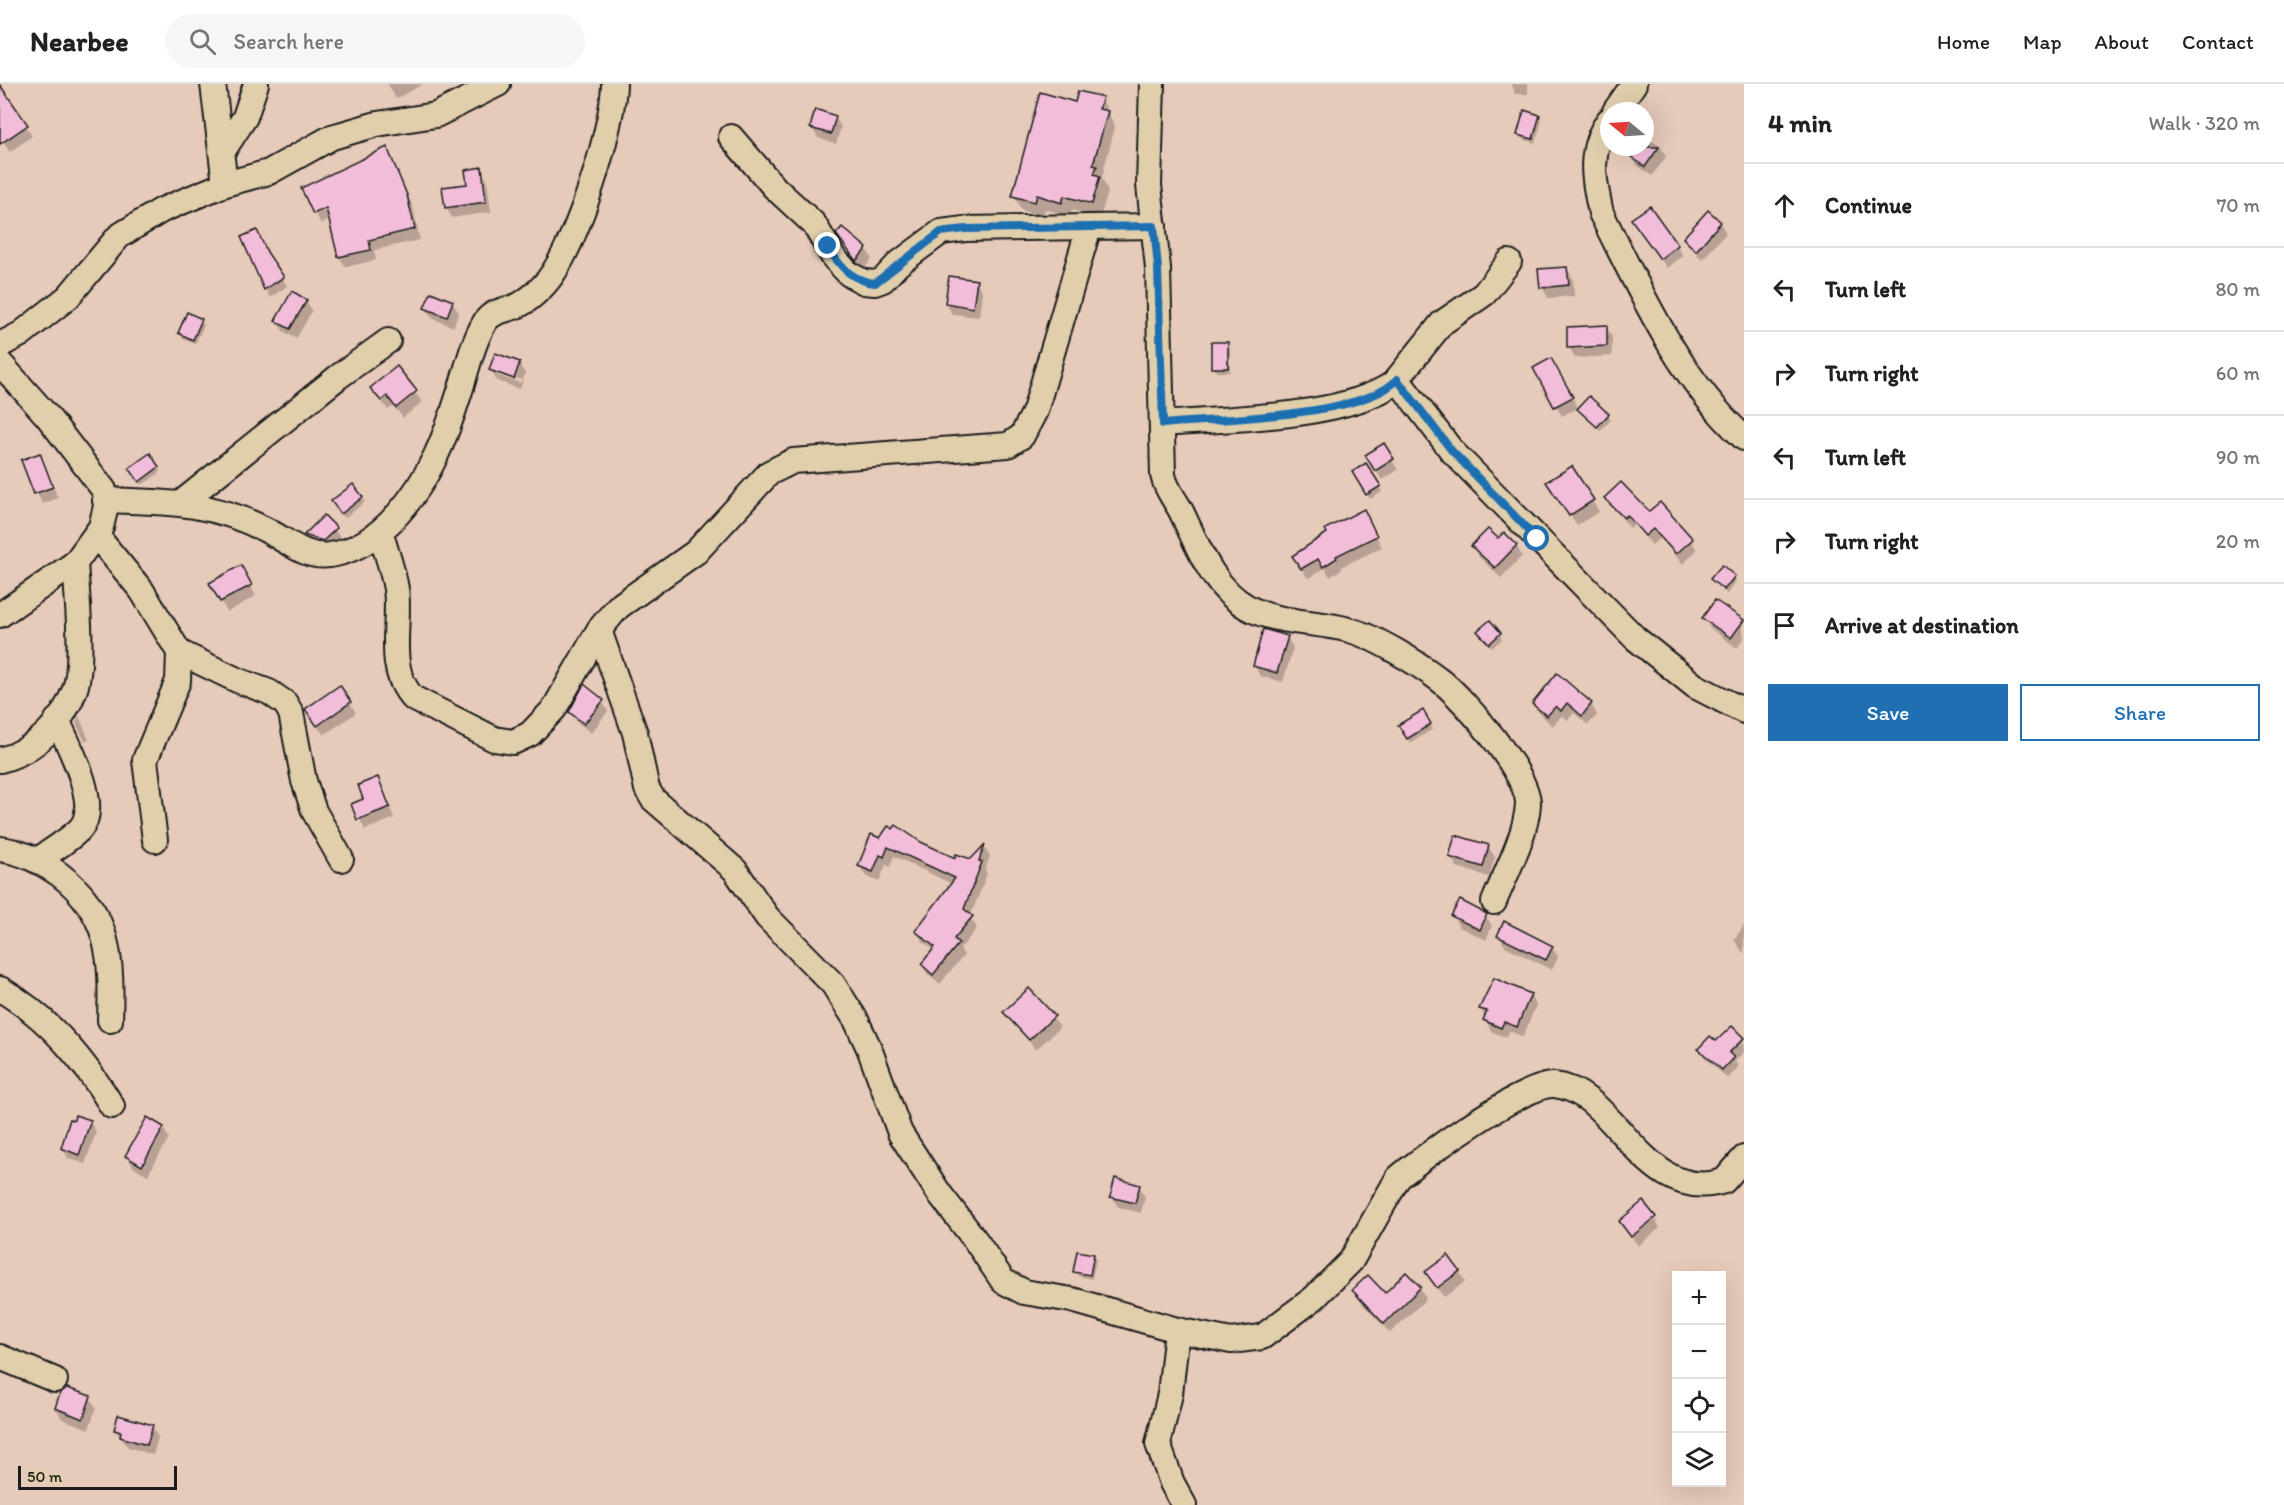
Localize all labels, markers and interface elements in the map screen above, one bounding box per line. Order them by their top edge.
search box [165,14,585,68]
text: Nearbee [30,24,129,58]
icon: search [186,25,219,58]
text: Search here [234,28,344,55]
text: Home [1937,29,1990,54]
text: Map [2023,29,2062,54]
text: About [2095,29,2149,54]
text: Contact [2182,29,2254,54]
north arrow [1600,102,1654,156]
text: 4 min [1768,107,1832,139]
text: Walk · 320 m [2148,111,2260,135]
icon: ahead [1768,189,1801,222]
text: Continue [1825,192,1912,219]
text: 70 m [2216,193,2260,217]
route end [814,232,840,258]
icon: left [1768,273,1801,306]
text: Turn left [1825,276,1906,303]
text: 80 m [2215,277,2260,301]
icon: right [1768,357,1801,390]
text: Turn right [1825,360,1919,387]
text: 60 m [2216,361,2260,385]
icon: left [1768,441,1801,474]
text: Turn left [1825,444,1906,471]
text: 90 m [2216,445,2260,469]
route start [1523,525,1549,551]
icon: right [1768,525,1801,558]
text: Turn right [1825,528,1919,555]
text: 20 m [2216,529,2260,553]
icon: arrive [1768,609,1801,642]
text: Arrive at destination [1825,612,2019,639]
button: Save [1768,684,2008,741]
button: Share [2020,684,2260,741]
map controls [1672,1271,1726,1487]
button: + [1672,1271,1726,1325]
button: − [1672,1325,1726,1379]
button: locate [1672,1379,1726,1433]
button: layers [1672,1433,1726,1487]
scale bar [18,1463,177,1490]
text: 50 m [27,1467,62,1486]

